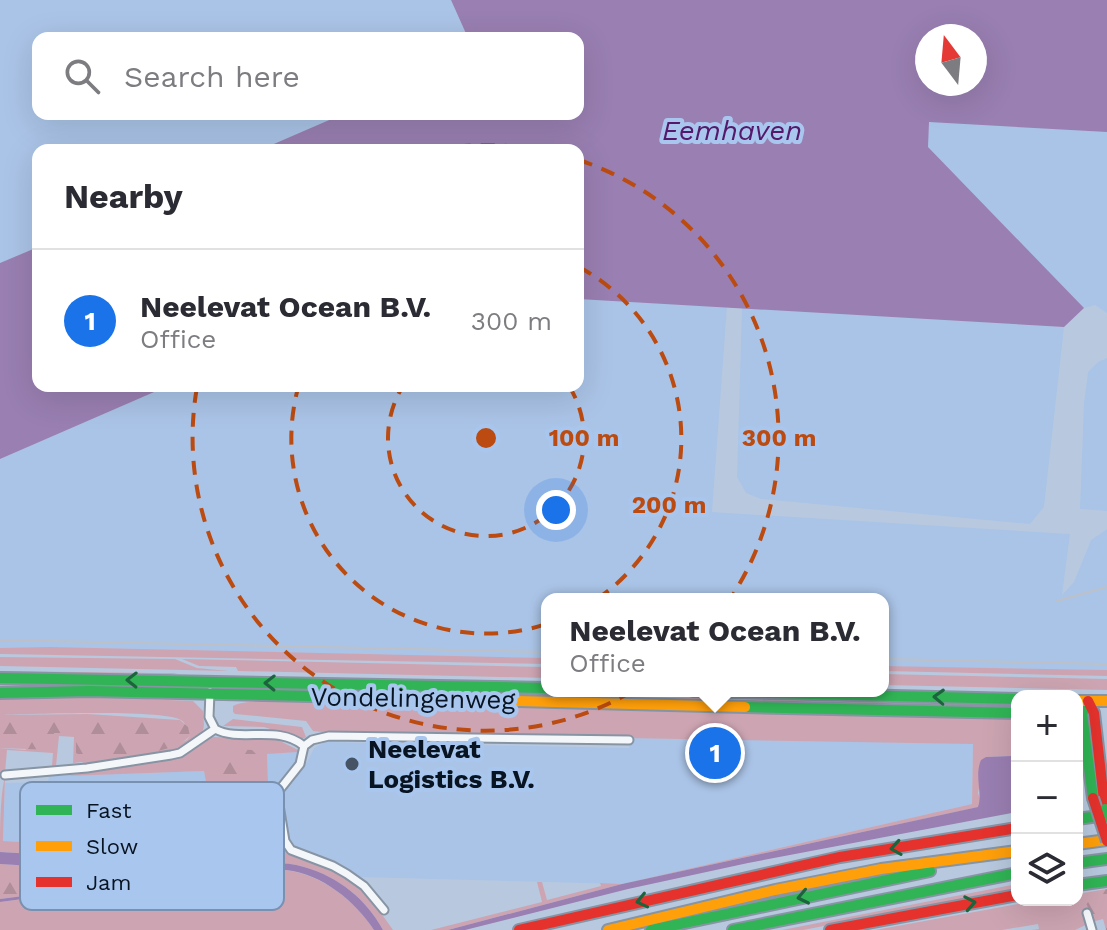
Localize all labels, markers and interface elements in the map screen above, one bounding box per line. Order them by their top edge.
north arrow [915,24,987,96]
search box [32,32,584,120]
icon: search [60,54,104,98]
text: Search here [124,59,300,94]
water label: Eemhaven [662,114,802,147]
text: Nearby [64,176,183,216]
text: Neelevat Ocean B.V. [140,289,431,324]
text: 1 [84,306,96,336]
text: 300 m [471,306,552,336]
text: Office [140,324,216,354]
centre of rings [472,424,500,452]
text: 100 m [549,424,619,452]
text: 300 m [742,424,816,452]
your location [536,490,576,530]
text: 200 m [632,491,706,519]
popup [541,593,889,697]
text: Neelevat Ocean B.V. [569,613,861,648]
text: Office [569,648,646,678]
one-way arrow [125,671,138,688]
one-way arrow [263,675,276,692]
street label: Vondelingenweg [311,681,516,715]
one-way arrow [932,688,945,705]
map controls [1011,690,1083,906]
button: + [1011,690,1083,762]
pin: 1 [689,723,741,783]
place label: Neelevat Logistics B.V. [368,734,535,794]
marker: Neelevat Logistics B.V. [343,755,361,773]
button: − [1011,762,1083,834]
legend [20,782,284,910]
text: Fast [86,798,132,823]
text: Slow [86,834,138,859]
button: layers [1011,834,1083,906]
one-way arrow [890,839,903,856]
text: Jam [86,870,131,895]
one-way arrow [796,887,810,904]
one-way arrow [636,891,649,908]
one-way arrow [963,895,977,912]

